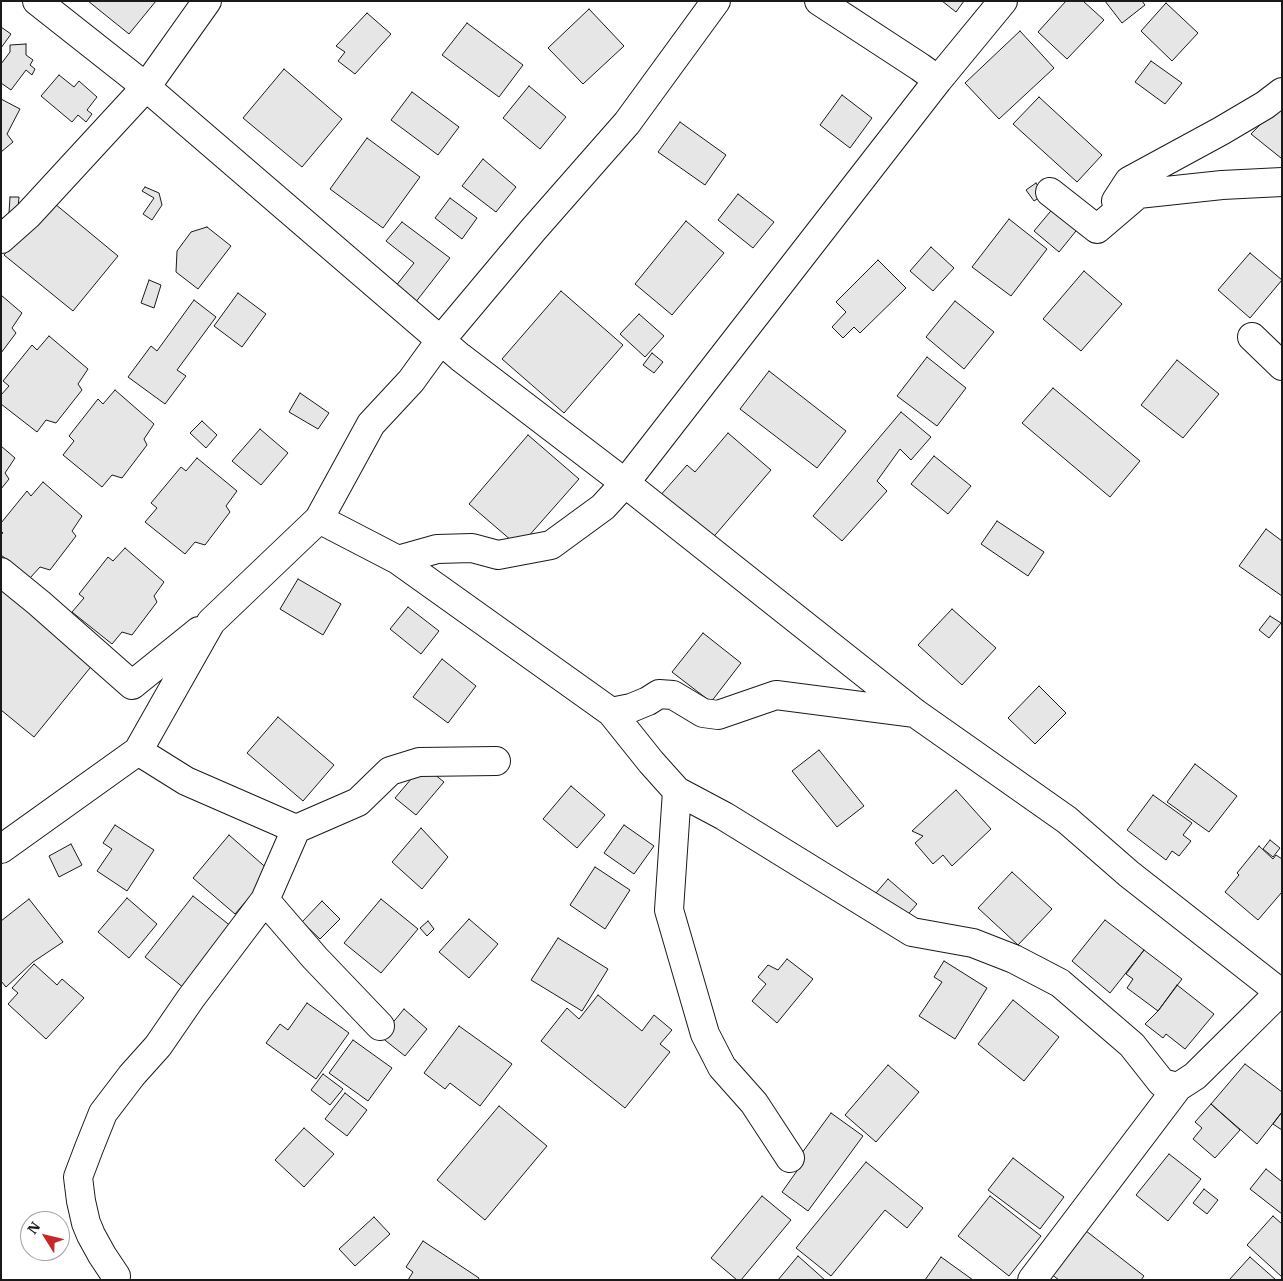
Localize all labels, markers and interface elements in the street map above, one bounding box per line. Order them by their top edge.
north arrow [20,1211,70,1261]
text: N [23,1218,44,1238]

